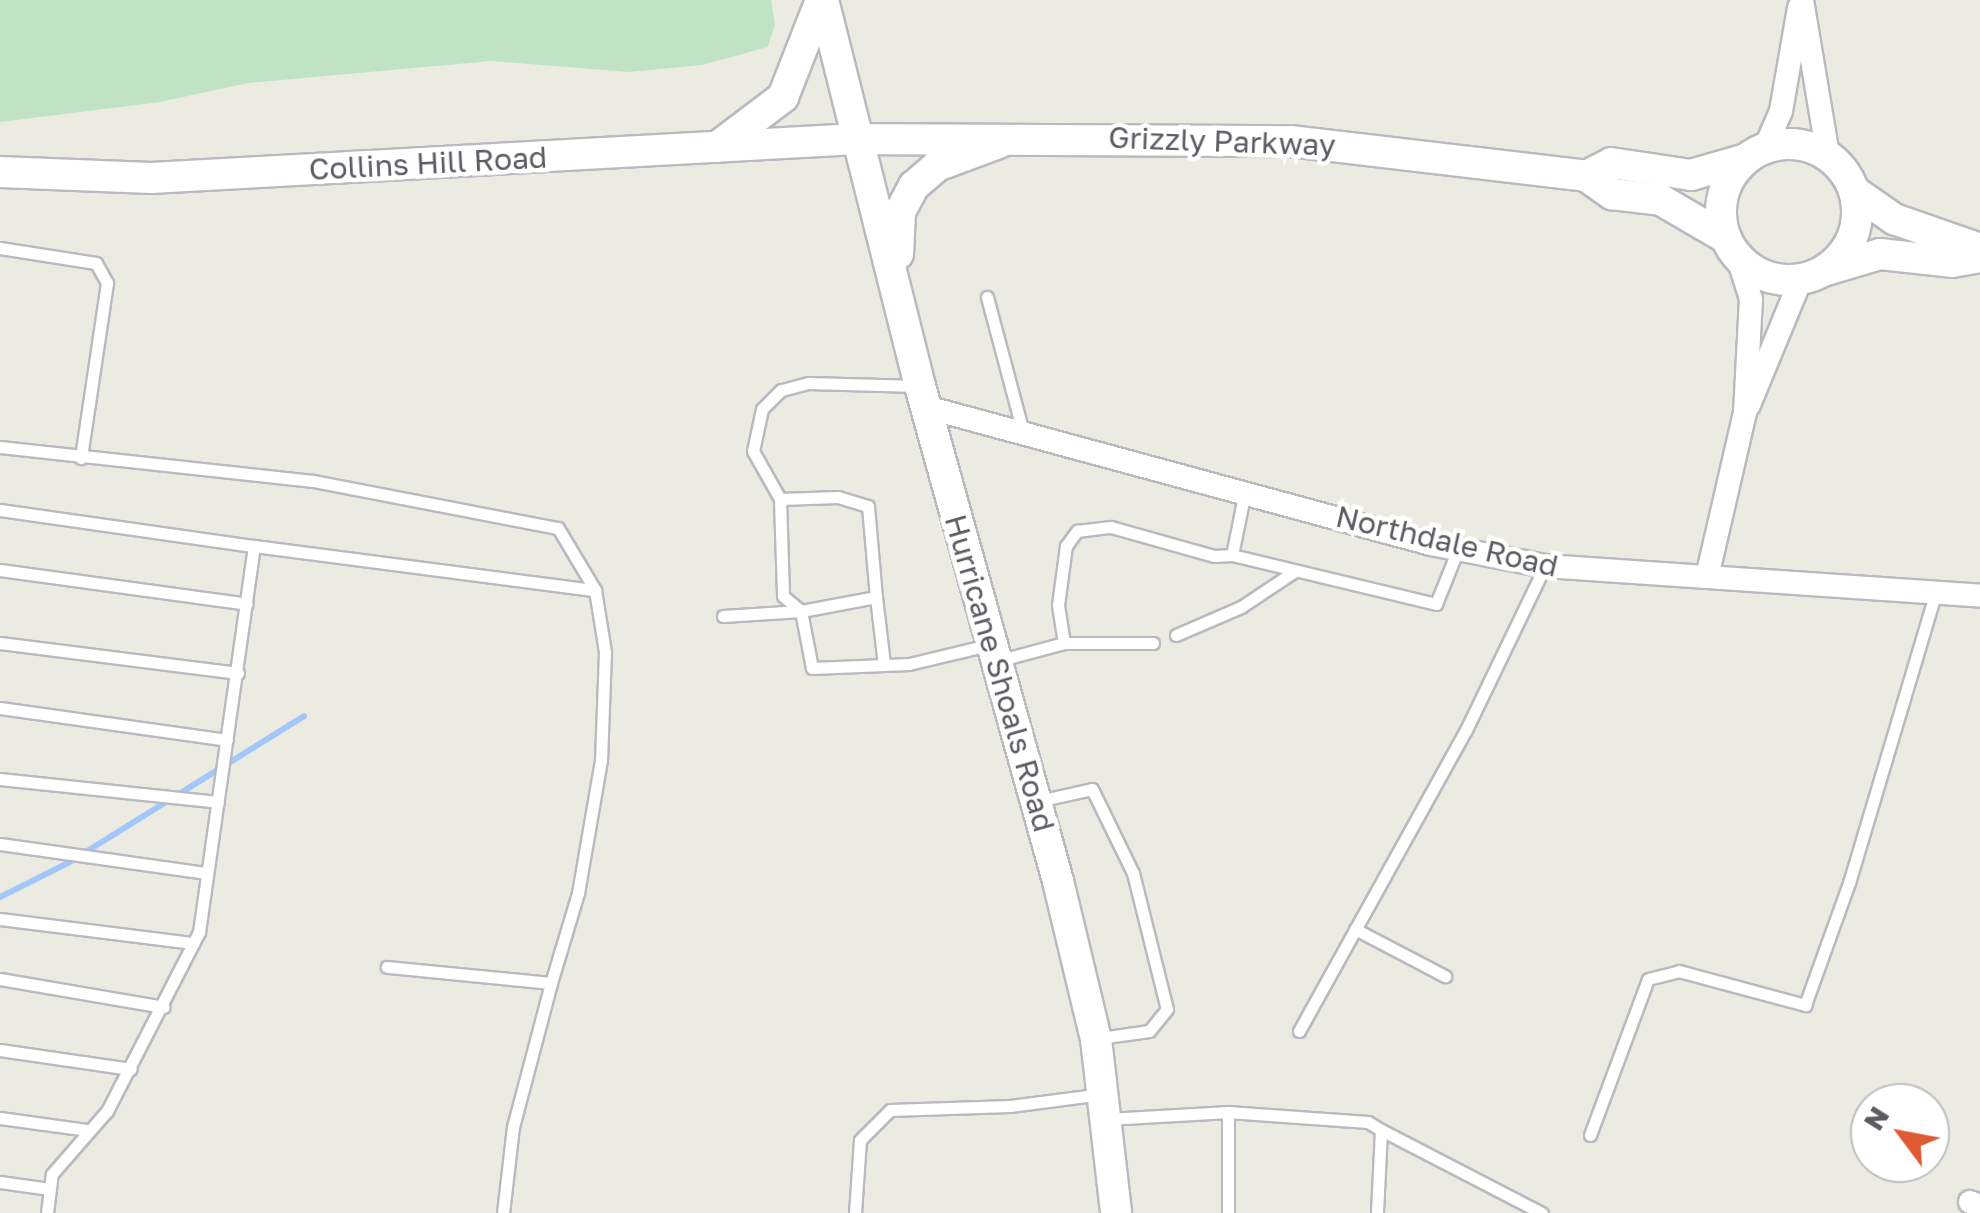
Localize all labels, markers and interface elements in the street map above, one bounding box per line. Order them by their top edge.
street label: Grizzly Parkway [1108,119,1336,163]
street label: Collins Hill Road [308,139,548,187]
street label: Northdale Road [1333,498,1561,584]
street label: Hurricane Shoals Road [937,510,1063,836]
north arrow [1850,1083,1950,1183]
text: N [1856,1100,1895,1136]

